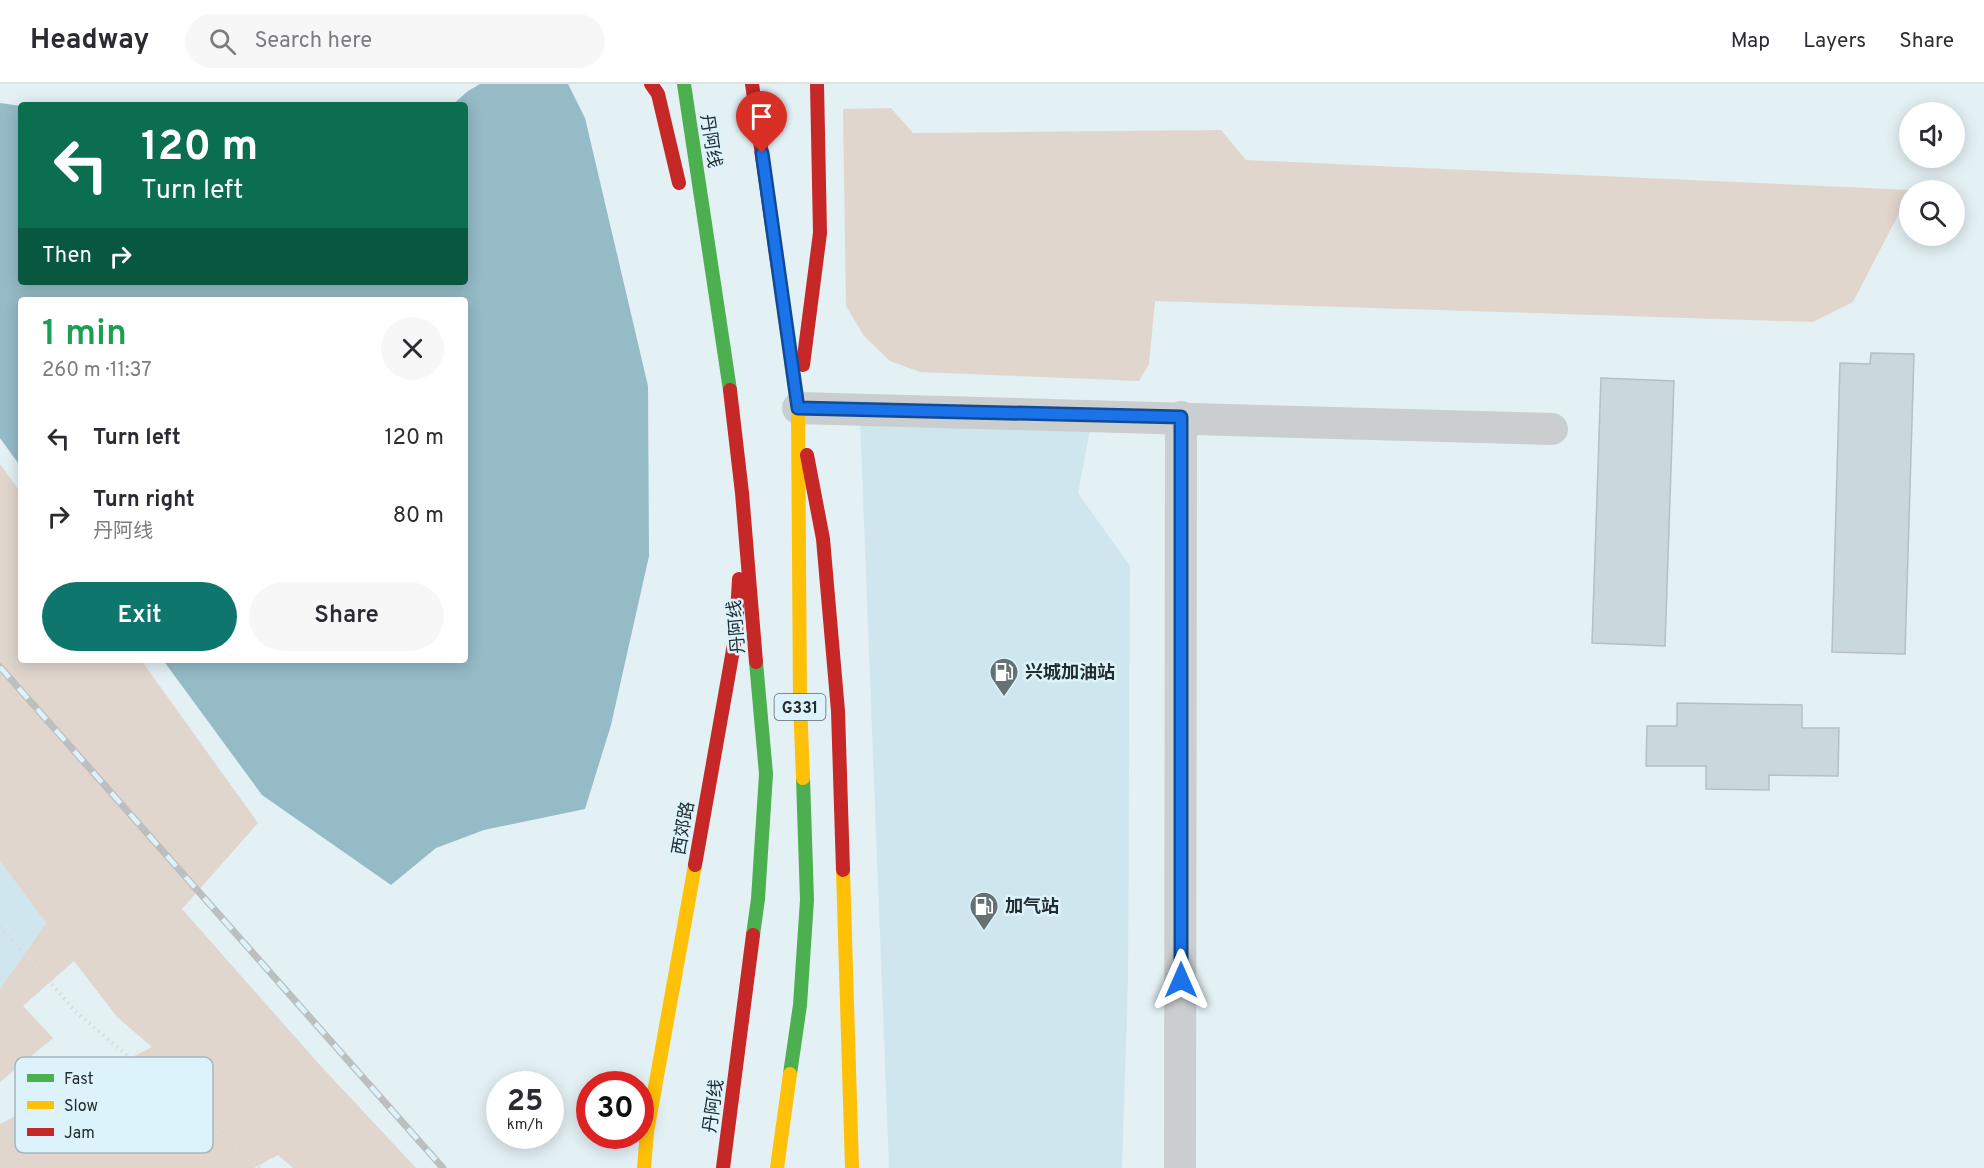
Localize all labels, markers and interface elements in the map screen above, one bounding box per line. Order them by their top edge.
search box [185,14,605,68]
text: Headway [30,23,149,59]
icon: search [206,25,239,58]
text: Search here [254,28,372,55]
text: Map [1731,28,1770,55]
text: Layers [1803,28,1866,55]
text: Share [1899,28,1954,55]
pin [736,91,787,153]
icon: arrive [745,100,778,133]
map controls [1899,102,1965,246]
button: sound [1899,102,1965,168]
street label: 丹阿线 [694,113,725,170]
text: 120 m [141,122,258,175]
icon: left [42,126,120,204]
text: Turn left [141,174,243,208]
button: search [1899,180,1965,246]
icon: right [104,240,137,273]
text: Then [42,243,92,270]
text: 1 min [42,312,127,358]
button: close [381,317,444,380]
text: 260 m · 11:37 [42,358,152,384]
icon: left [42,422,75,455]
text: Turn left [93,425,181,452]
text: 120 m [384,425,444,452]
text: Turn right [93,487,195,514]
icon: right [42,500,75,533]
text: 80 m [393,503,444,530]
text: 丹阿线 [93,519,153,545]
button: Exit [42,582,237,651]
button: Share [249,582,444,651]
street label: 丹阿线 [724,599,751,655]
fuel station icon: 兴城加油站 [988,656,1020,698]
place label: 兴城加油站 [1025,662,1115,685]
road number: G331 [774,694,826,720]
street label: 西郊路 [668,800,700,857]
fuel station icon: 加气站 [968,890,1000,932]
place label: 加气站 [1005,896,1059,919]
position arrow [1149,948,1213,1012]
legend [15,1057,213,1153]
text: Fast [64,1070,94,1090]
speed limit sign: 30 [576,1071,654,1149]
street label: 丹阿线 [699,1078,730,1135]
text: 25 [507,1084,543,1121]
text: Slow [64,1097,98,1117]
text: km/h [507,1116,543,1135]
text: Jam [64,1124,95,1144]

